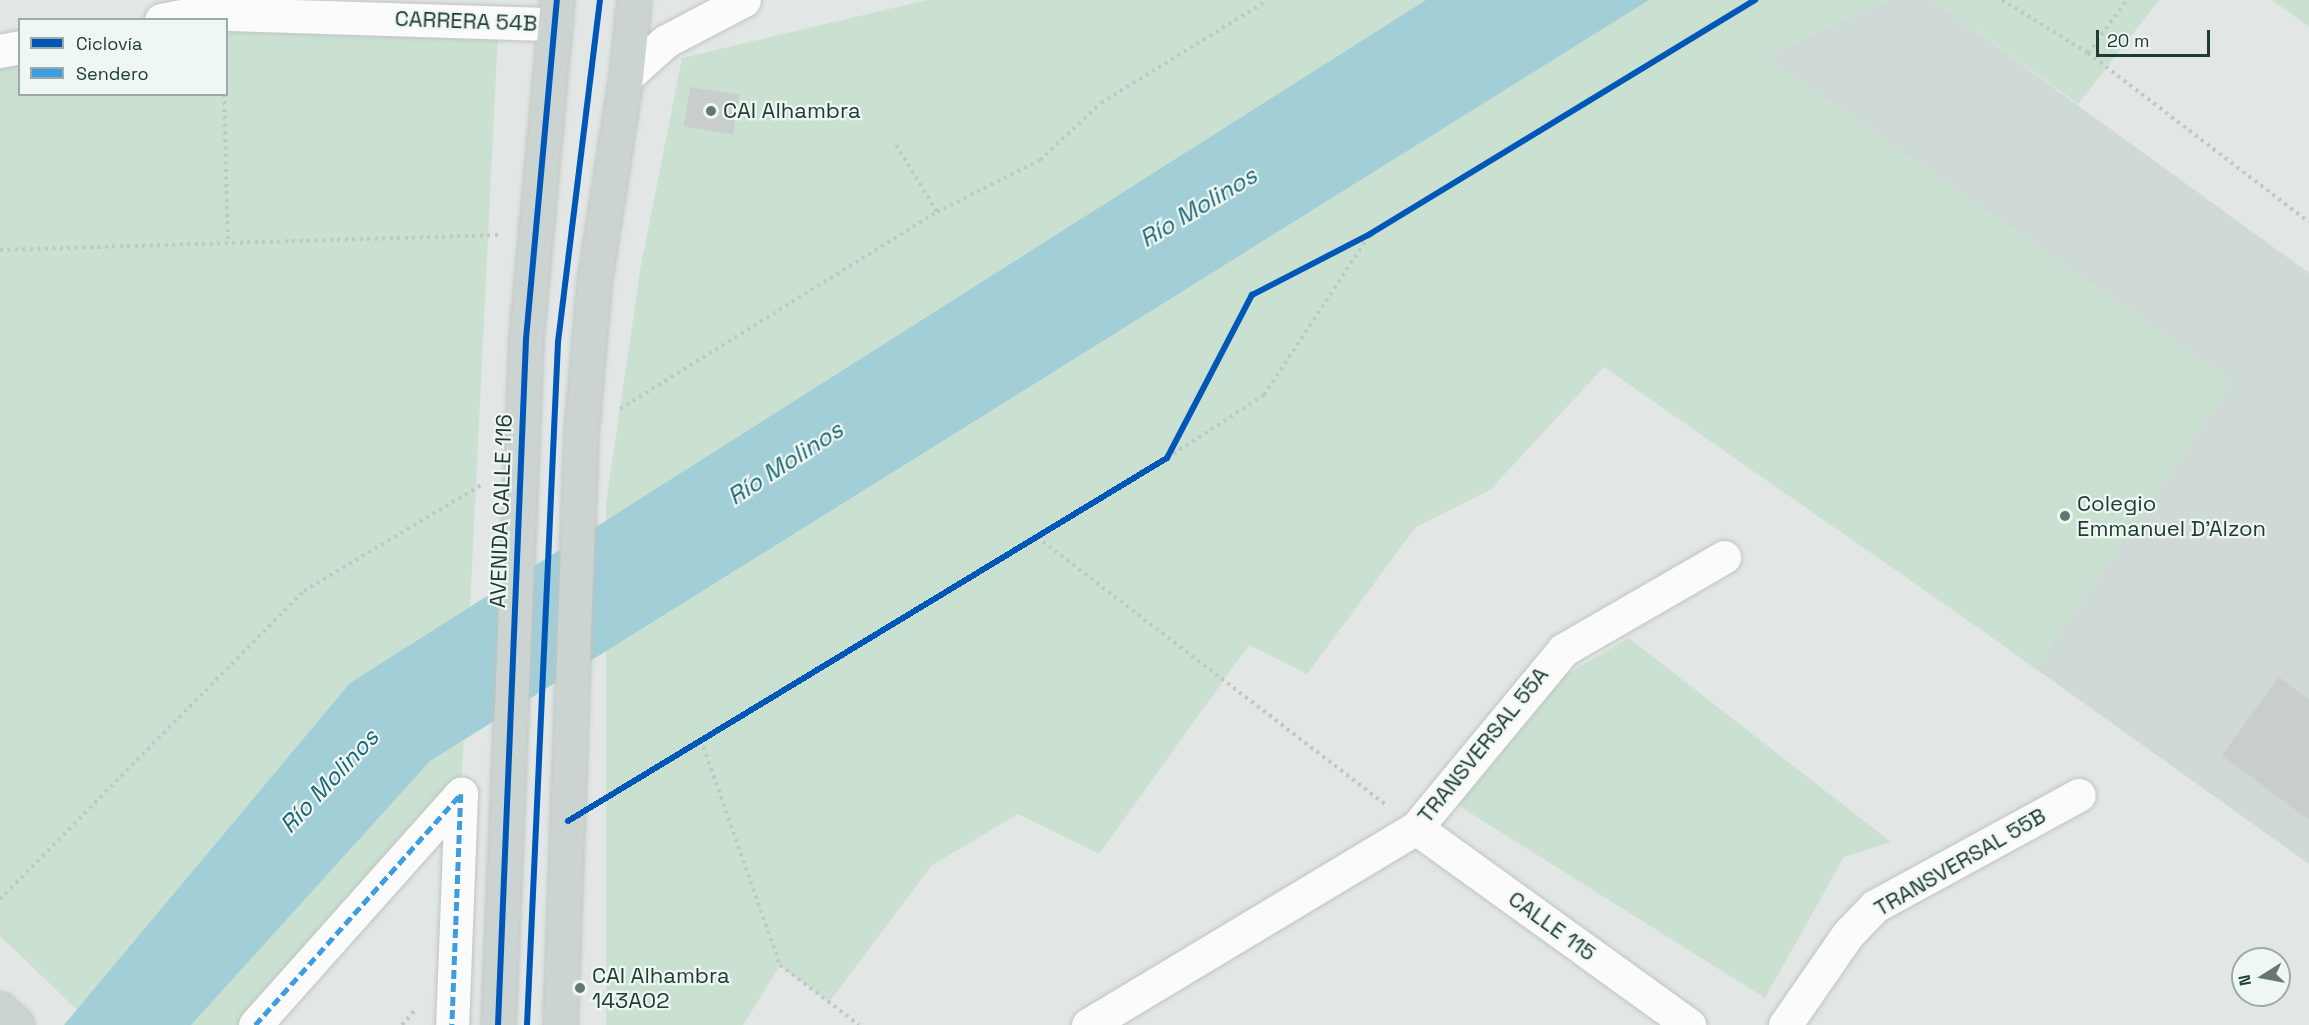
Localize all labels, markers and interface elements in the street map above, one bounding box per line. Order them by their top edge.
street label: CARRERA 54B [394,5,538,37]
legend [18,18,228,96]
scale bar [2099,18,2213,56]
text: 20 m [2107,29,2150,52]
text: Ciclovía [76,32,142,55]
text: Sendero [76,62,149,85]
place label: CAI Alhambra [723,98,861,124]
marker: CAI Alhambra [704,104,718,118]
water label: Río Molinos [1134,161,1262,253]
street label: AVENIDA CALLE 116 [484,413,518,609]
water label: Río Molinos [722,415,848,511]
place label: Colegio Emmanuel D'Alzon [2077,490,2266,542]
marker: Colegio Emmanuel D'Alzon [2058,509,2072,523]
street label: TRANSVERSAL 55A [1412,661,1554,829]
water label: Río Molinos [274,723,384,839]
street label: TRANSVERSAL 55B [1869,802,2051,922]
street label: CALLE 115 [1503,885,1601,967]
north arrow [2231,947,2291,1007]
place label: CAI Alhambra 143A02 [592,962,730,1014]
text: N [2233,973,2256,987]
marker: CAI Alhambra 143A02 [573,981,587,995]

